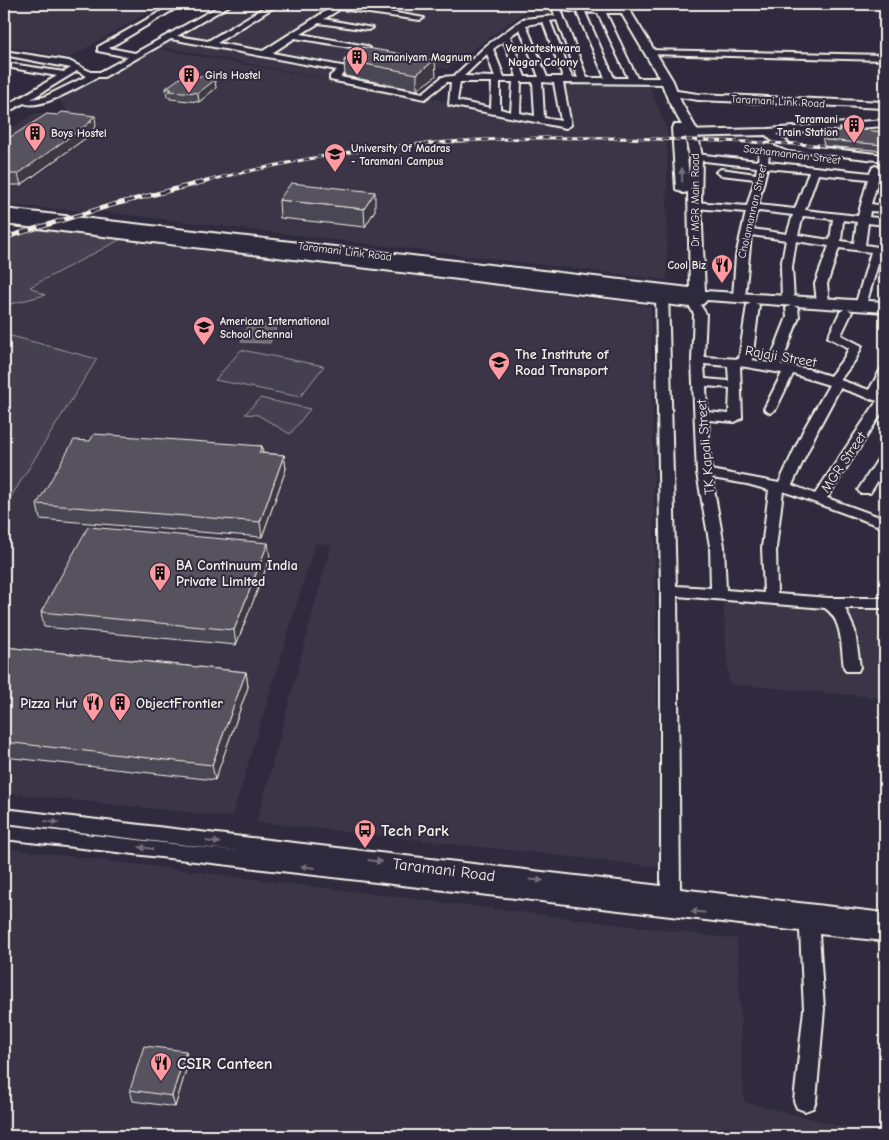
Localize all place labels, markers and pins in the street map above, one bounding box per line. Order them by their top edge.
building icon: Ramaniyam Magnum [345,45,369,76]
place label: Ramaniyam Magnum [373,51,472,64]
building icon: Girls Hostel [177,63,201,94]
place label: Girls Hostel [205,69,261,82]
place label: Taramani Train Station [777,113,838,139]
building icon: Taramani Train Station [842,113,866,144]
building icon: Boys Hostel [23,121,47,152]
place label: Boys Hostel [51,127,107,140]
school or university icon: University Of Madras - Taramani Campus [323,142,347,173]
place label: University Of Madras - Taramani Campus [351,142,451,168]
restaurant icon: Cool Biz [710,253,734,284]
place label: Cool Biz [667,259,706,272]
school or university icon: American International School Chennai [192,315,216,346]
place label: American International School Chennai [220,315,329,341]
place label: The Institute of Road Transport [515,346,609,379]
school or university icon: The Institute of Road Transport [487,350,511,381]
place label: BA Continuum India Private Limited [176,557,298,590]
building icon: BA Continuum India Private Limited [148,561,172,592]
restaurant icon: Pizza Hut [81,691,105,722]
building icon: ObjectFrontier [108,691,132,722]
place label: Pizza Hut [20,695,77,712]
place label: ObjectFrontier [136,695,223,712]
bus stop icon: Tech Park [353,818,377,849]
place label: Tech Park [381,822,449,840]
restaurant icon: CSIR Canteen [149,1051,173,1082]
place label: CSIR Canteen [177,1055,273,1073]

